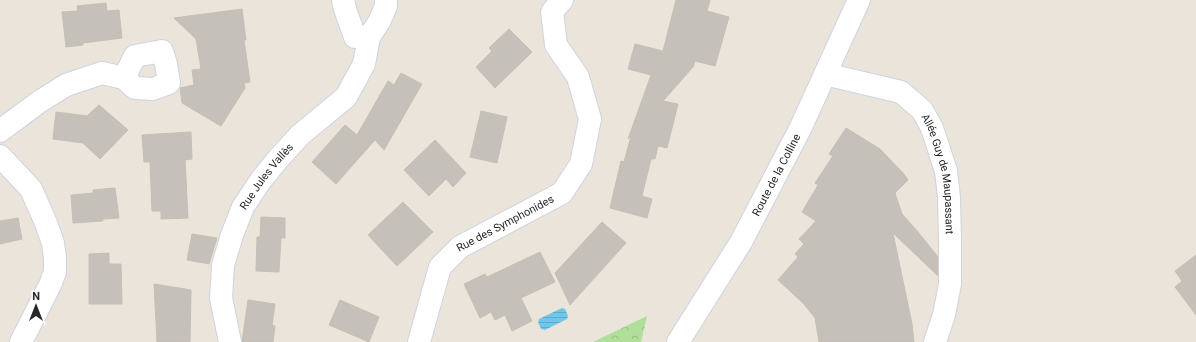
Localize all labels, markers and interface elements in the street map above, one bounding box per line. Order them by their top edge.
street label: Allée Guy de Maupassant [919,111,956,235]
street label: Route de la Colline [749,131,803,218]
street label: Rue Jules Vallès [237,140,296,212]
street label: Rue des Symphonides [454,192,556,254]
north arrow [16,286,56,326]
text: N [32,290,40,303]

